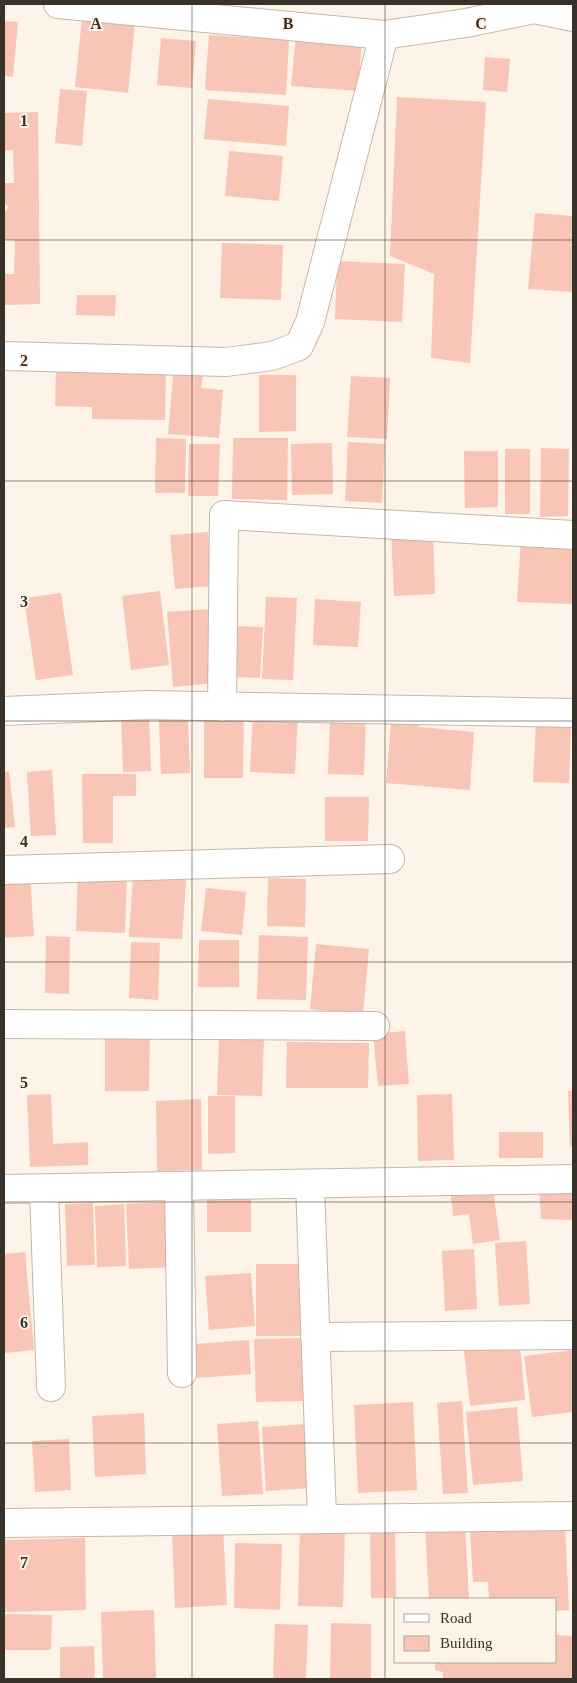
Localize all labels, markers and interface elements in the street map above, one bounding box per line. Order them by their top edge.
text: A [90,15,102,32]
text: B [283,15,294,32]
text: C [475,15,487,32]
text: 1 [20,112,28,129]
text: 2 [20,352,28,369]
text: 3 [20,593,28,610]
text: 4 [20,833,28,850]
text: 5 [20,1074,28,1091]
text: 6 [20,1314,28,1331]
text: 7 [20,1554,28,1571]
legend [394,1598,557,1663]
text: Road [440,1610,472,1626]
text: Building [440,1635,493,1651]

